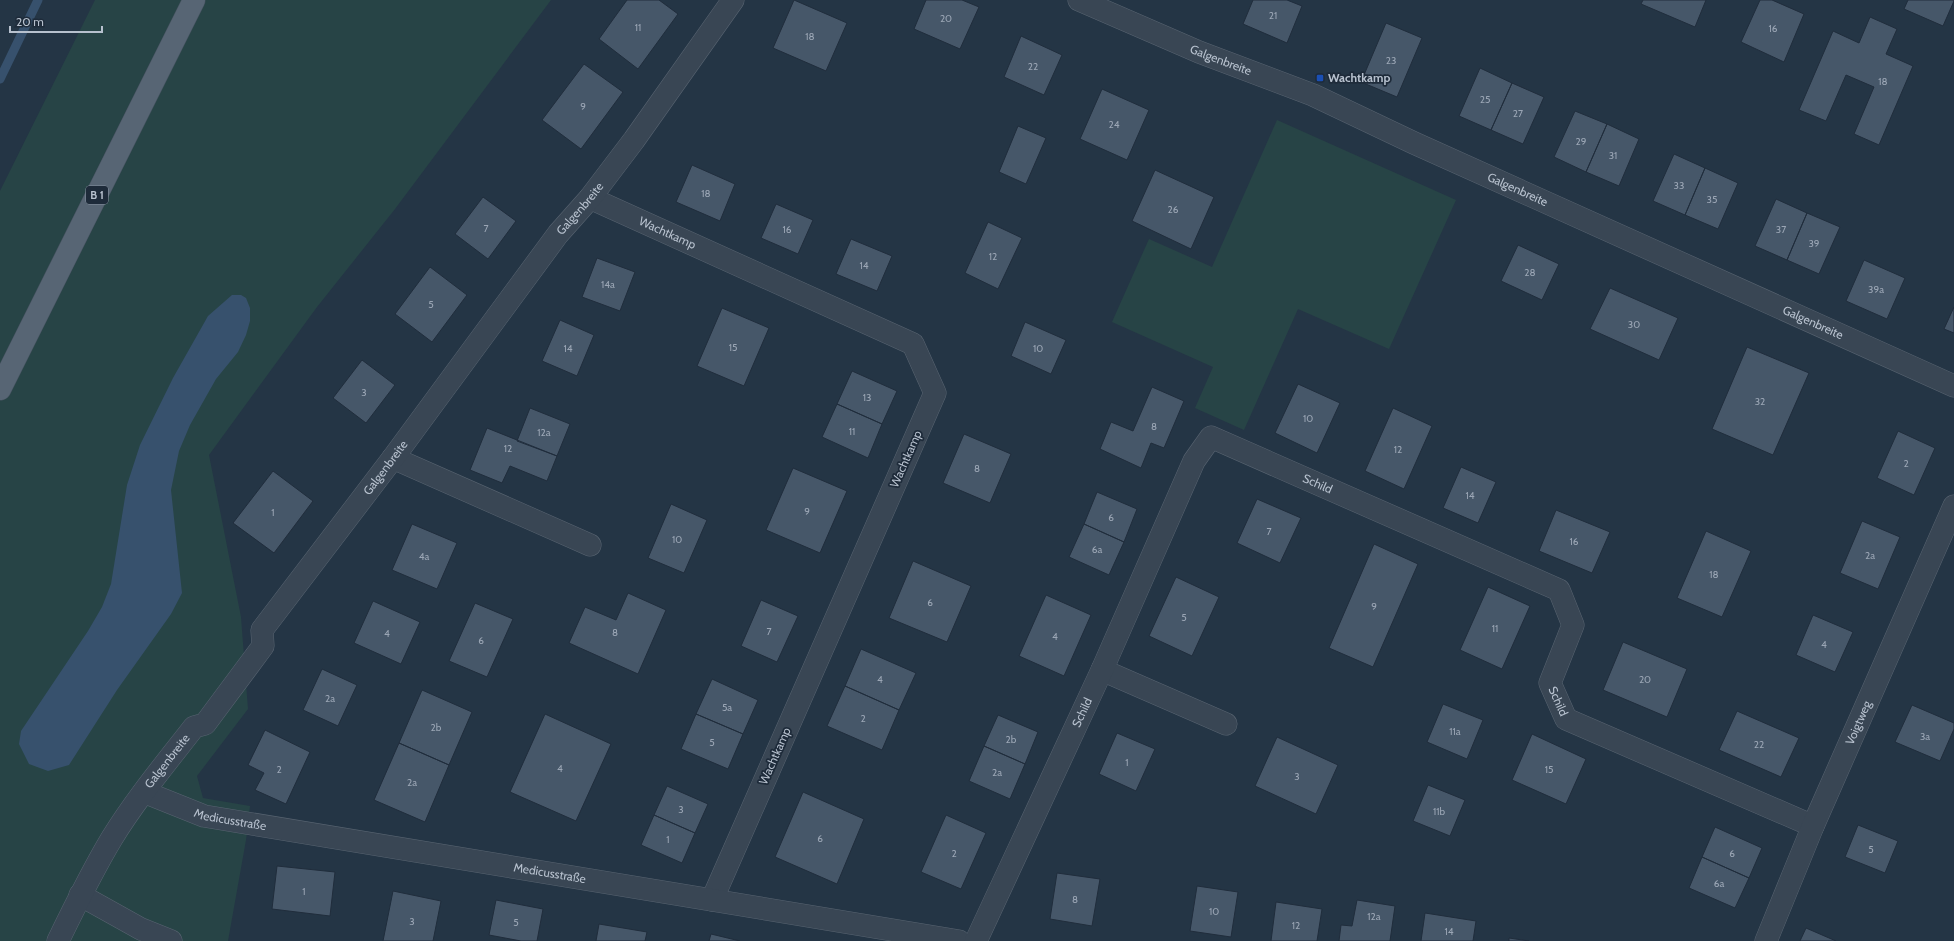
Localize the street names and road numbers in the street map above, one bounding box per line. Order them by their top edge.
street label: Galgenbreite [1188,41,1254,78]
street label: Galgenbreite [1485,169,1550,209]
street label: Galgenbreite [553,179,606,238]
road number: B 1 [86,186,108,204]
street label: Wachtkamp [637,213,699,252]
street label: Galgenbreite [1781,302,1846,342]
street label: Wachtkamp [886,428,925,490]
street label: Galgenbreite [360,437,411,498]
street label: Schild [1301,470,1335,496]
street label: Schild [1545,684,1572,718]
street label: Schild [1068,695,1095,729]
street label: Voigtweg [1842,697,1875,747]
street label: Wachtkamp [755,725,794,787]
street label: Galgenbreite [141,731,193,791]
street label: Medicusstraße [192,805,267,833]
street label: Medicusstraße [512,859,587,886]

